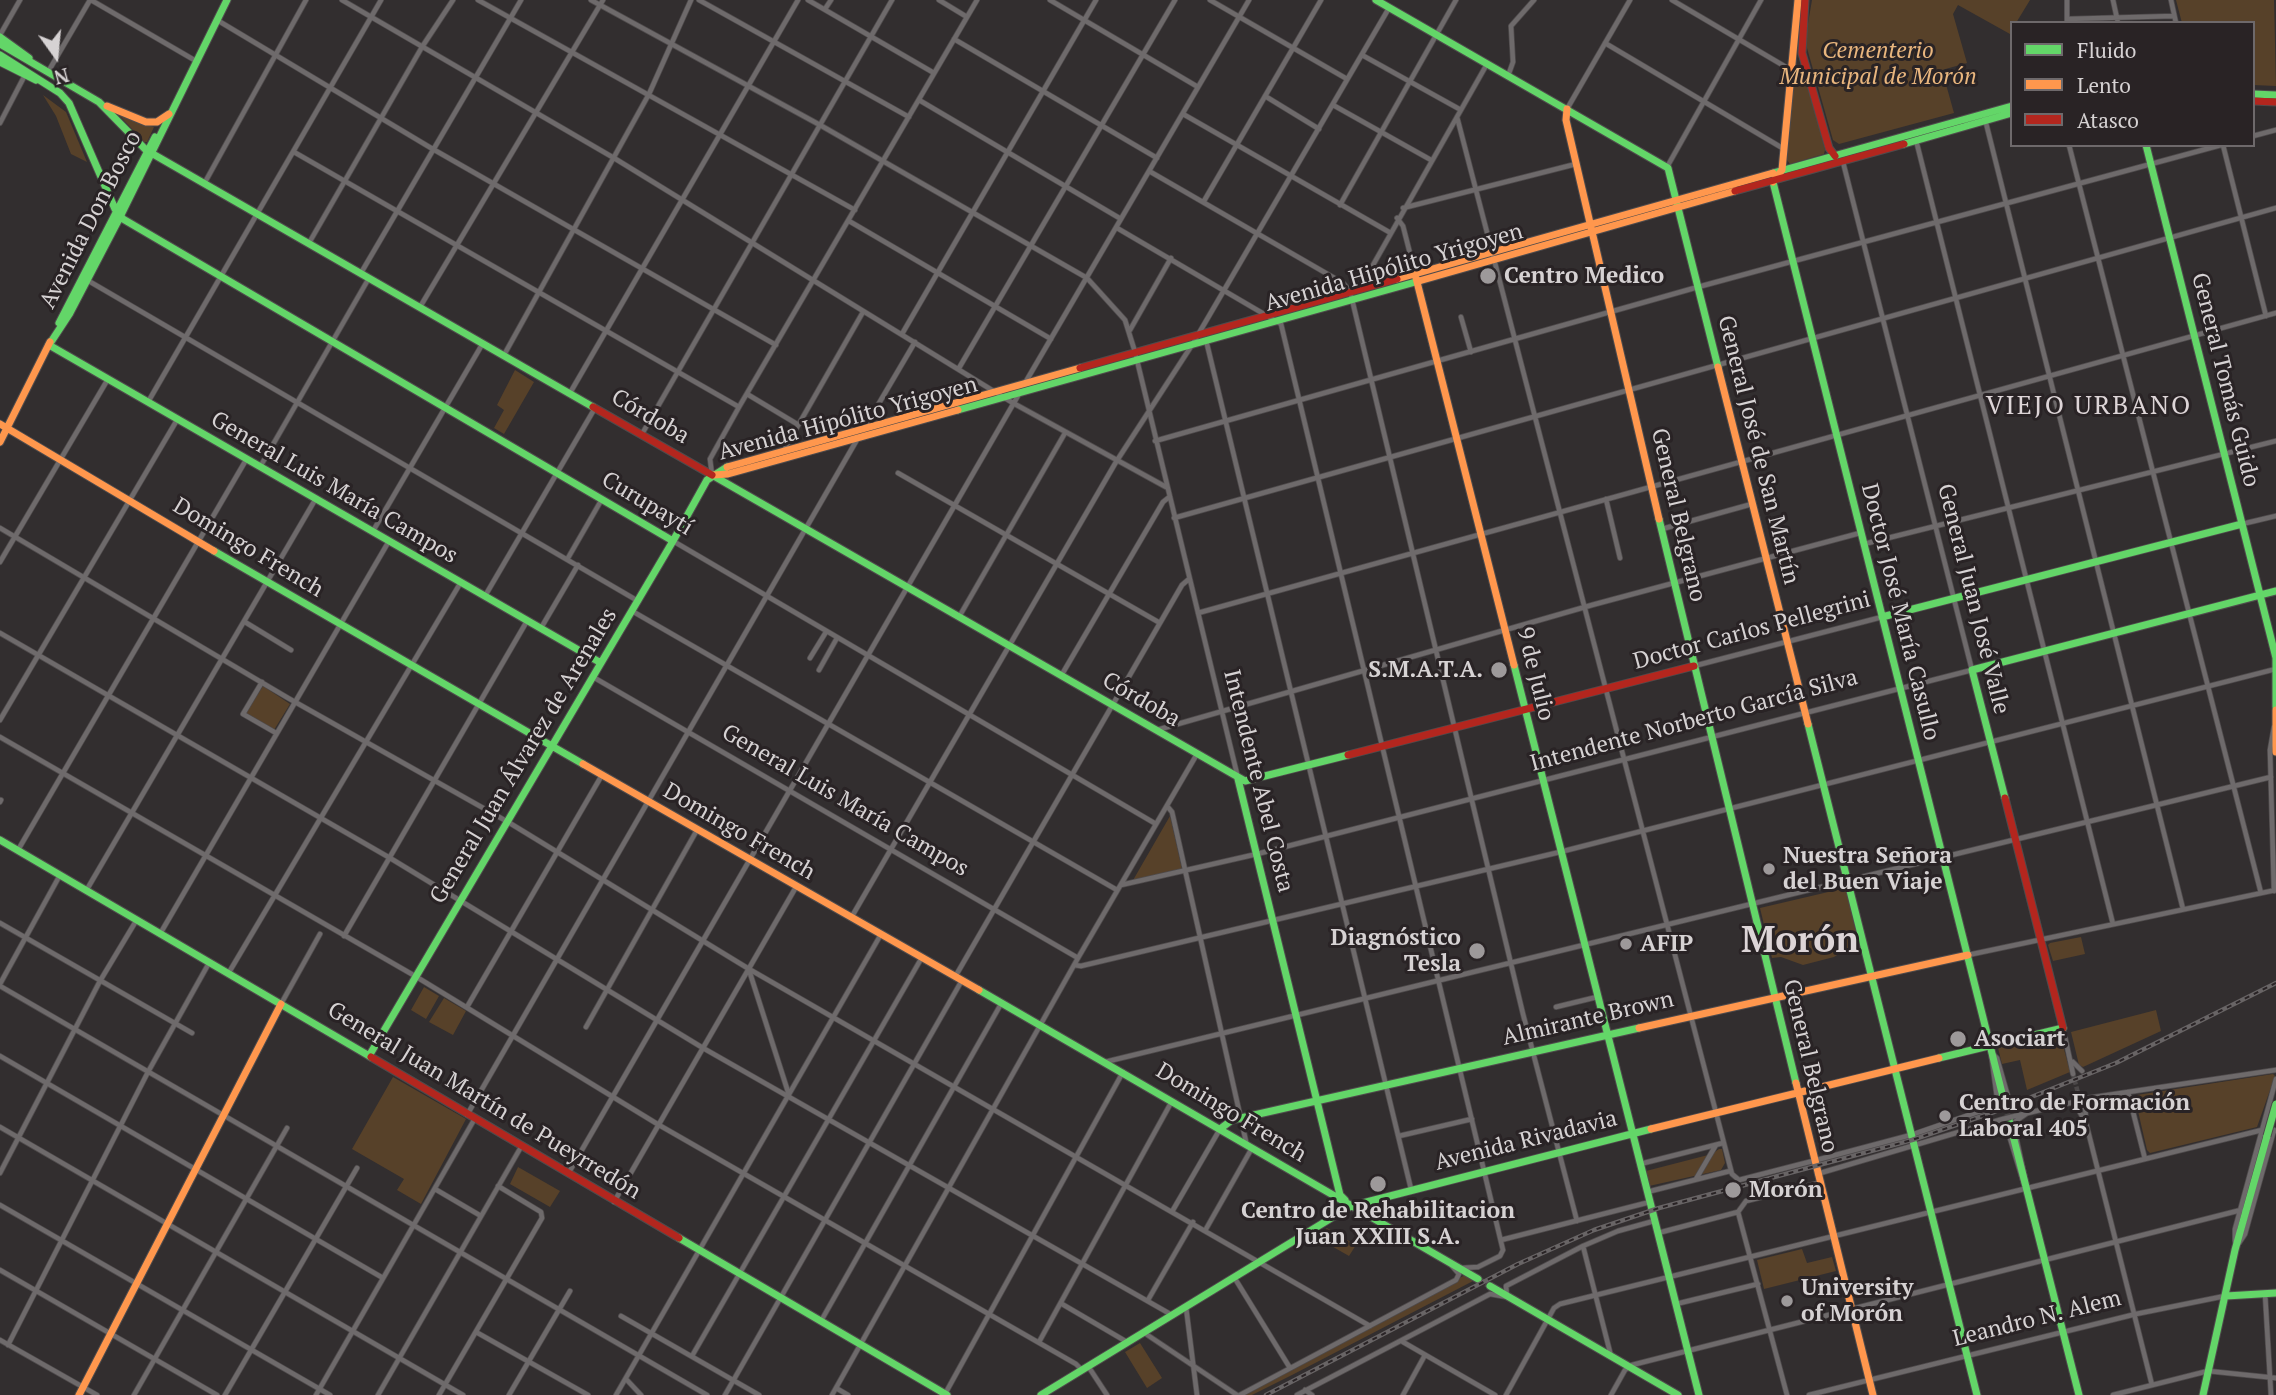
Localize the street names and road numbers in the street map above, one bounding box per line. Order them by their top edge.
street label: Avenida Don Bosco [34,127,148,313]
street label: Avenida Hipólito Yrigoyen [1262,218,1526,318]
street label: General Tomás Guido [2185,270,2265,490]
street label: General José de San Martín [1711,313,1805,587]
street label: Avenida Hipólito Yrigoyen [715,371,981,467]
street label: Córdoba [606,384,694,450]
street label: General Luis María Campos [206,406,462,570]
street label: General Belgrano [1645,426,1711,604]
street label: Curupaytí [596,466,698,542]
street label: Doctor José María Casullo [1855,481,1945,743]
street label: General Juan José Valle [1931,481,2015,717]
street label: Domingo French [168,492,328,604]
street label: Doctor Carlos Pellegrini [1630,586,1874,676]
street label: General Juan Álvarez de Arenales [425,603,623,909]
street label: 9 de Julio [1510,624,1560,724]
street label: Intendente Norberto García Silva [1527,664,1861,778]
street label: Córdoba [1097,667,1185,733]
street label: Intendente Abel Costa [1217,667,1299,895]
street label: General Luis María Campos [717,719,973,883]
street label: Domingo French [658,777,820,887]
street label: General Belgrano [1777,977,1843,1155]
street label: Almirante Brown [1500,986,1676,1052]
street label: General Juan Martín de Pueyrredón [322,996,646,1206]
street label: Domingo French [1151,1057,1311,1169]
street label: Avenida Rivadavia [1432,1105,1620,1177]
street label: Leandro N. Alem [1950,1285,2124,1353]

